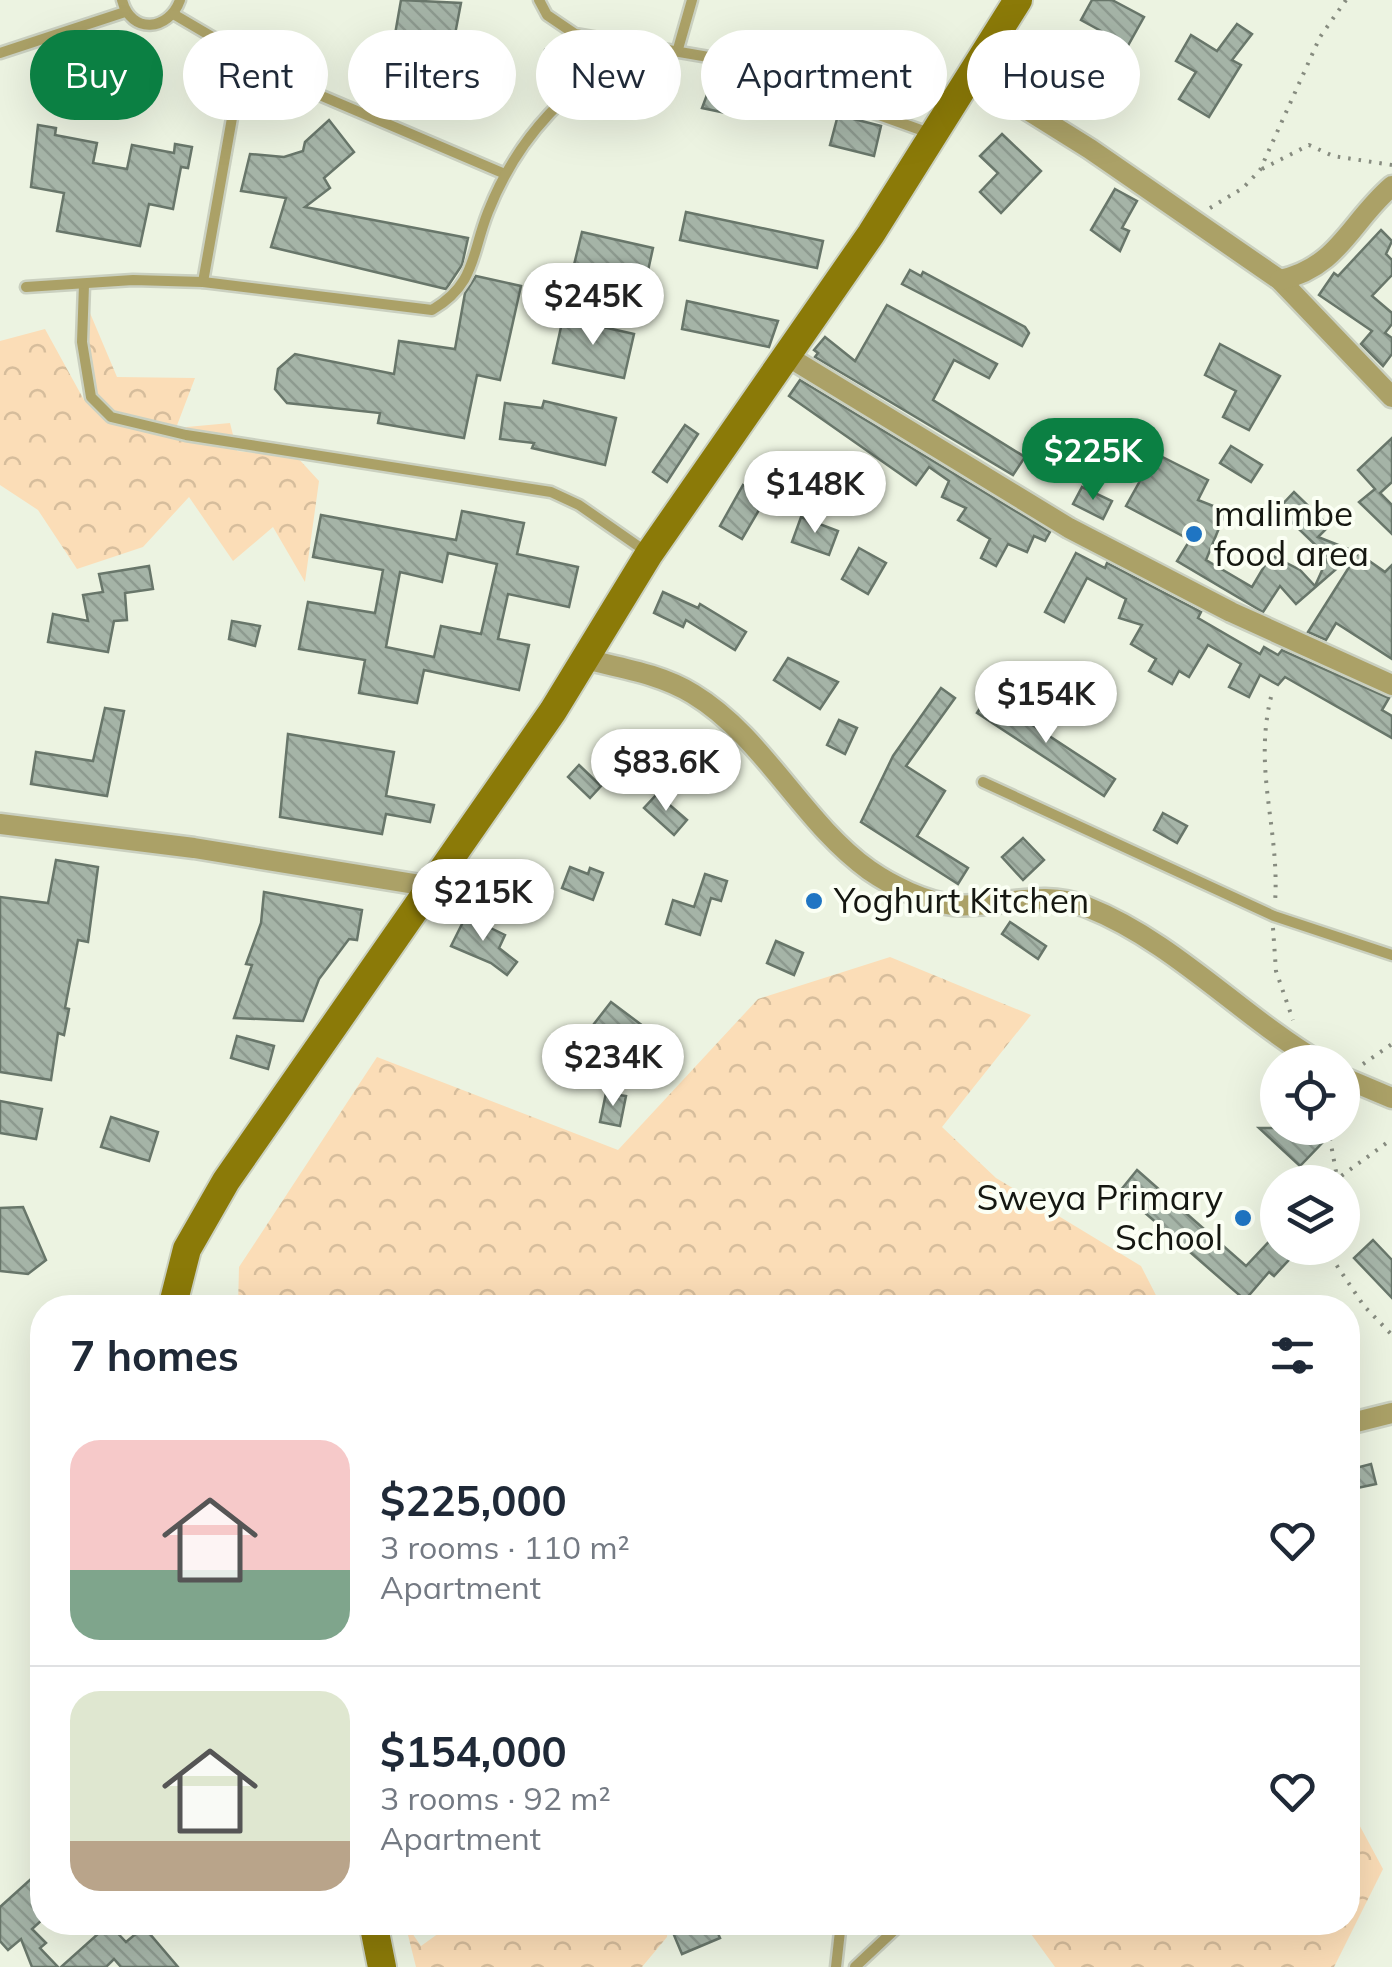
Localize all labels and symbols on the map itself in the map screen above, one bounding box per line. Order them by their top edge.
pin: $245K [523,263,663,348]
pin: $225K [1023,418,1163,503]
pin: $148K [745,451,885,536]
place label: malimbe food area [1214,491,1369,575]
marker: malimbe food area [1183,523,1205,545]
pin: $154K [976,661,1116,746]
pin: $83.6K [585,729,747,814]
pin: $215K [413,859,553,944]
place label: Yoghurt Kitchen [833,878,1089,922]
marker: Yoghurt Kitchen [803,890,825,912]
pin: $234K [543,1024,683,1109]
place label: Sweya Primary School [977,1175,1223,1259]
marker: Sweya Primary School [1232,1207,1254,1229]

